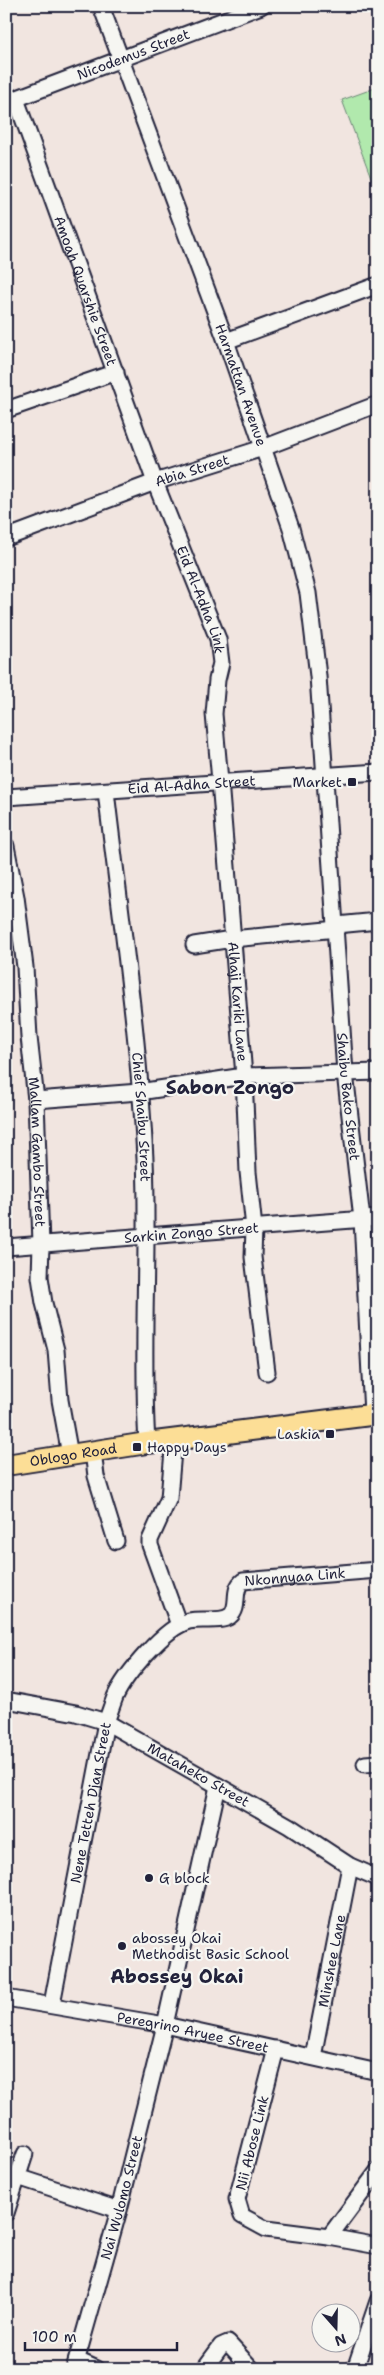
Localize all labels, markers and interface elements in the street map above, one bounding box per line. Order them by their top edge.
street label: Nicodemus Street [74,25,192,84]
street label: Amoah Quarshie Street [50,213,121,368]
street label: Harmattan Avenue [211,321,271,449]
street label: Abia Street [153,450,231,490]
street label: Eid Al-Adha Link [172,543,229,655]
street label: Eid Al-Adha Street [127,771,256,798]
place label: Market [293,773,342,791]
marker: Market [346,776,358,788]
street label: Alhaji Kariki Lane [224,941,252,1062]
street label: Shaibu Bako Street [333,1032,364,1162]
street label: Chief Shaibu Street [128,1051,155,1182]
district label: Sabon Zongo [166,1075,294,1100]
street label: Mallam Gambo Street [25,1076,49,1227]
street label: Sarkin Zongo Street [124,1218,259,1247]
place label: Laskia [277,1425,320,1443]
marker: Laskia [324,1428,336,1440]
place label: Happy Days [147,1438,227,1456]
street label: Oblogo Road [28,1439,118,1470]
marker: Happy Days [131,1441,143,1453]
street label: Nkonnyaa Link [244,1564,346,1590]
street label: Nene Tetteh Djan Street [66,1721,115,1885]
street label: Mataheko Street [144,1738,253,1811]
place label: G block [159,1869,210,1887]
marker: G block [143,1872,155,1884]
street label: Minshee Lane [314,1913,349,2009]
place label: abossey Okai Methodist Basic School [132,1929,290,1963]
marker: abossey Okai Methodist Basic School [116,1940,128,1952]
district label: Abossey Okai [110,1964,244,1989]
street label: Peregrino Aryee Street [116,2008,271,2057]
street label: Nii Abose Link [232,2094,272,2192]
street label: Nai Wulomo Street [96,2133,146,2262]
north arrow [312,2302,362,2352]
scale bar [25,2320,178,2352]
text: 100 m [32,2327,77,2347]
text: N [332,2330,349,2351]

